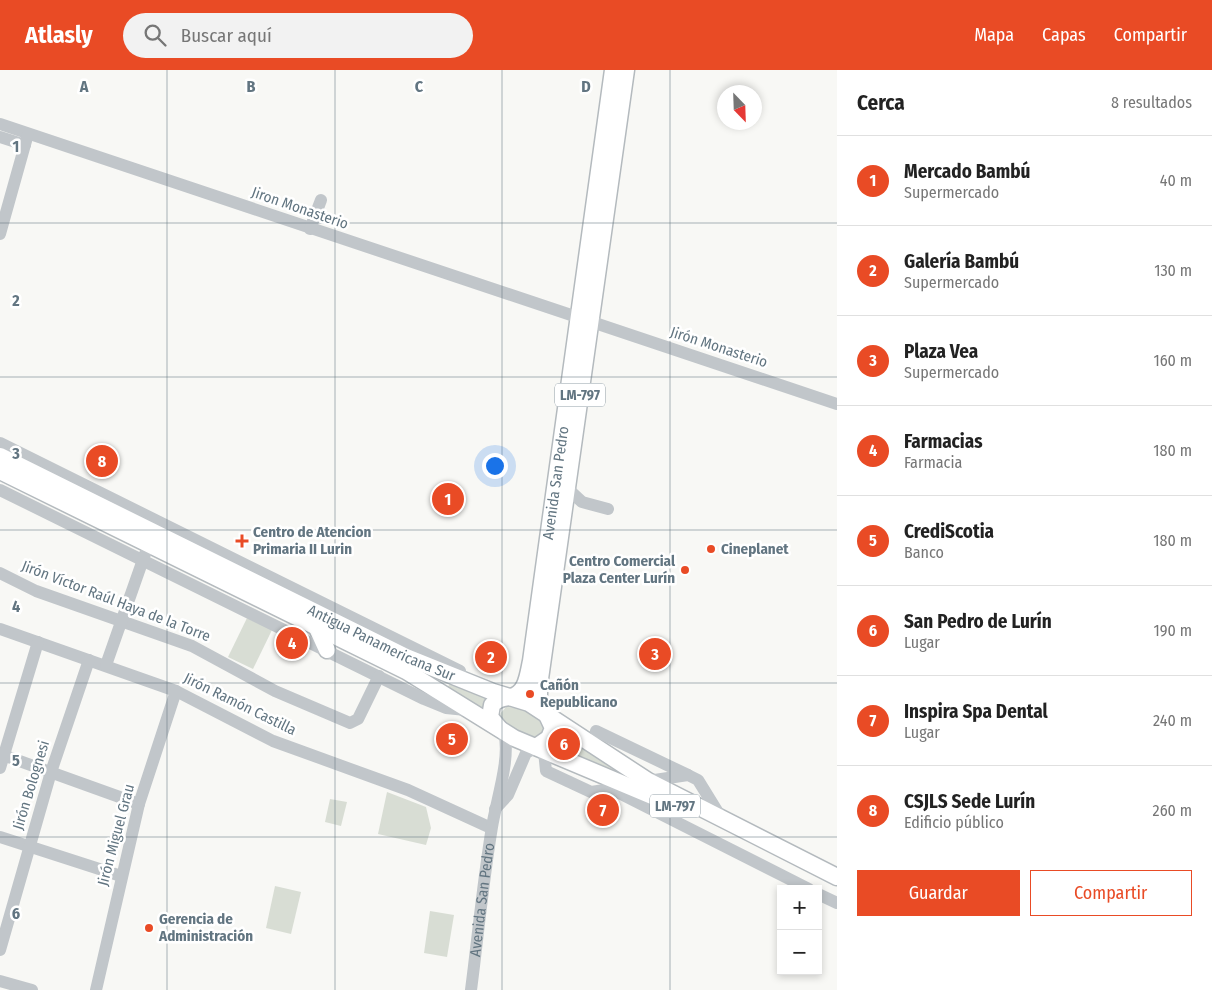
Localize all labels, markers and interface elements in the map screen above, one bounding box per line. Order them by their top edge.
search box [123,13,473,58]
text: Atlasly [25,21,93,49]
icon: search [141,21,169,49]
text: Buscar aquí [181,24,272,47]
text: Mapa [974,24,1014,46]
text: Capas [1042,24,1086,46]
text: Compartir [1114,24,1187,46]
text: A [79,77,89,96]
text: B [247,77,256,96]
text: C [415,77,424,96]
text: D [581,77,591,96]
north arrow [717,85,762,130]
text: Cerca [857,90,905,116]
text: 8 resultados [1111,93,1192,112]
text: 1 [13,137,19,156]
text: Mercado Bambú [904,160,1030,183]
text: 1 [870,171,876,190]
text: 40 m [1160,171,1192,190]
street label: Jiron Monasterio [249,183,351,233]
text: Supermercado [904,183,999,202]
text: Galería Bambú [904,250,1019,273]
text: 2 [869,261,877,280]
text: 130 m [1154,261,1192,280]
text: Supermercado [904,273,999,292]
text: 2 [11,291,20,310]
street label: Jirón Monasterio [668,323,770,371]
text: Plaza Vea [904,340,978,363]
text: 3 [869,351,877,370]
text: 160 m [1153,351,1192,370]
text: Supermercado [904,363,999,382]
road number: LM-797 [555,384,605,406]
street label: Avenida San Pedro [539,425,572,541]
text: Farmacias [904,430,982,453]
text: 4 [869,441,877,460]
text: 180 m [1153,441,1192,460]
pin: 8 [86,442,118,480]
text: 3 [11,444,20,463]
your location [482,453,508,479]
text: Farmacia [904,453,962,472]
pin: 1 [432,480,464,518]
text: CrediScotia [904,520,994,543]
place label: Centro de Atencion Primaria II Lurin [253,523,371,558]
text: 5 [869,531,877,550]
text: 180 m [1153,531,1192,550]
marker: Centro de Atencion Primaria II Lurin [235,534,249,548]
place label: Cineplanet [721,540,789,558]
marker: Cineplanet [705,543,717,555]
text: Banco [904,543,944,562]
place label: Centro Comercial Plaza Center Lurín [563,552,676,587]
street label: Jirón Víctor Raúl Haya de la Torre [19,557,213,645]
marker: Centro Comercial Plaza Center Lurín [679,564,691,576]
text: 4 [12,597,20,616]
street label: Antigua Panamericana Sur [305,601,459,685]
text: San Pedro de Lurín [904,610,1052,633]
text: 6 [869,621,877,640]
text: 190 m [1154,621,1192,640]
pin: 4 [276,624,308,662]
text: Lugar [904,633,940,652]
pin: 3 [639,635,671,673]
pin: 2 [475,638,507,676]
street label: Jirón Ramón Castilla [181,669,299,739]
place label: Cañón Republicano [540,676,618,711]
marker: Cañón Republicano [524,688,536,700]
text: Inspira Spa Dental [904,700,1048,723]
text: 7 [870,711,876,730]
text: 240 m [1153,711,1192,730]
pin: 5 [436,720,468,758]
text: Lugar [904,723,940,742]
pin: 6 [548,725,580,763]
street label: Jirón Bolognesi [9,738,53,832]
text: 5 [12,751,20,770]
street label: Jirón Miguel Grau [94,782,138,888]
text: CSJLS Sede Lurín [904,790,1035,813]
pin: 7 [587,791,619,829]
road number: LM-797 [650,794,700,818]
text: 8 [869,801,877,820]
text: 260 m [1153,801,1192,820]
text: Edificio público [904,813,1004,832]
street label: Avenida San Pedro [466,842,498,958]
button: Guardar [857,870,1020,916]
button: Compartir [1030,870,1192,916]
map controls [777,885,822,975]
button: + [777,885,822,930]
text: 6 [12,904,20,923]
place label: Gerencia de Administración [158,910,253,945]
marker: Gerencia de Administración [143,922,155,934]
button: − [777,930,822,975]

